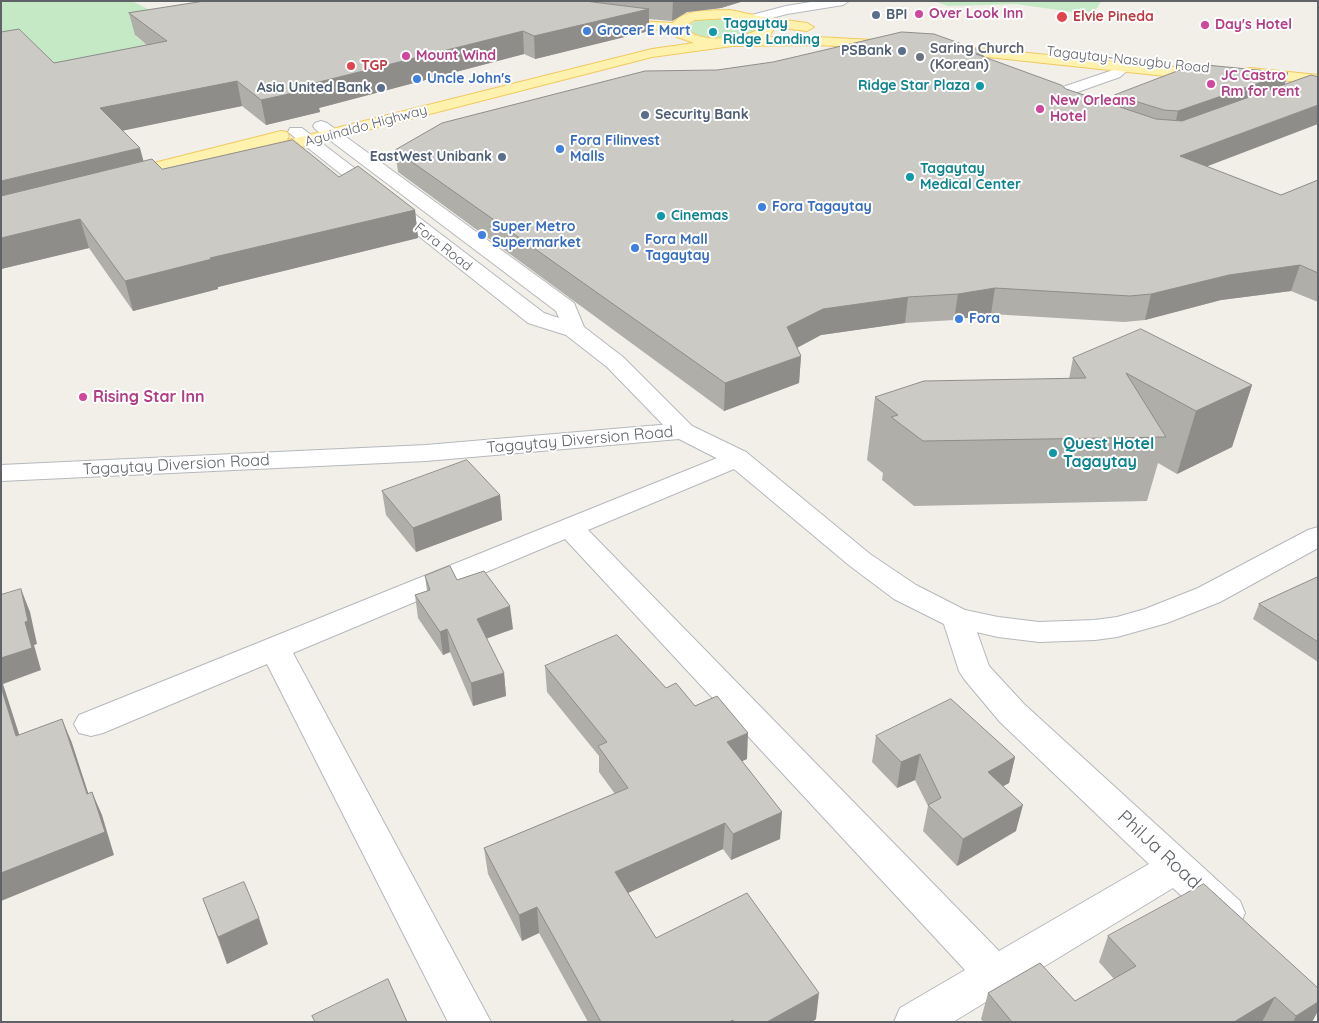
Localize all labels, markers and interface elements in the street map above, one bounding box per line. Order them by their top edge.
place label: Over Look Inn [929,6,1023,22]
place label: BPI [886,7,907,23]
marker: Over Look Inn [913,8,925,20]
marker: BPI [870,9,882,21]
place label: Elvie Pineda [1073,9,1154,25]
marker: Elvie Pineda [1055,10,1069,24]
place label: Tagaytay Ridge Landing [723,16,820,48]
place label: Day's Hotel [1215,17,1292,33]
marker: Day's Hotel [1199,19,1211,31]
place label: Grocer E Mart [597,23,691,39]
marker: Grocer E Mart [581,25,593,37]
marker: Tagaytay Ridge Landing [707,26,719,38]
place label: Saring Church (Korean) [930,41,1024,74]
place label: PSBank [841,43,892,59]
street label: Tagaytay-Nasugbu Road [1046,43,1210,77]
marker: PSBank [896,45,908,57]
place label: Mount Wind [416,48,496,64]
marker: Mount Wind [400,50,412,62]
marker: Saring Church (Korean) [914,51,926,63]
place label: TGP [361,58,388,74]
marker: TGP [345,60,357,72]
place label: JC Castro Rm for rent [1221,68,1300,100]
place label: Uncle John's [427,71,511,87]
marker: Uncle John's [411,73,423,85]
place label: Ridge Star Plaza [858,78,970,94]
marker: JC Castro Rm for rent [1205,78,1217,90]
place label: Asia United Bank [257,80,371,96]
marker: Ridge Star Plaza [974,80,986,92]
marker: Asia United Bank [375,82,387,94]
place label: New Orleans Hotel [1050,93,1136,125]
street label: Aguinaldo Highway [303,102,429,150]
marker: New Orleans Hotel [1034,103,1046,115]
place label: Security Bank [655,107,749,123]
marker: Security Bank [639,109,651,121]
place label: Fora Filinvest Malls [570,133,660,166]
marker: Fora Filinvest Malls [554,143,566,155]
place label: EastWest Unibank [370,149,492,165]
marker: EastWest Unibank [496,151,508,163]
place label: Tagaytay Medical Center [920,161,1021,193]
marker: Tagaytay Medical Center [904,171,916,183]
place label: Fora Tagaytay [772,199,872,215]
marker: Fora Tagaytay [756,201,768,213]
place label: Cinemas [671,208,728,224]
marker: Cinemas [655,210,667,222]
street label: Fora Road [411,219,475,275]
place label: Super Metro Supermarket [492,219,581,252]
marker: Super Metro Supermarket [476,229,488,241]
place label: Fora Mall Tagaytay [645,232,710,264]
marker: Fora Mall Tagaytay [629,242,641,254]
place label: Fora [969,311,1000,327]
marker: Fora [953,313,965,325]
place label: Rising Star Inn [93,387,205,407]
marker: Rising Star Inn [77,391,89,403]
street label: Tagaytay Diversion Road [486,422,674,458]
place label: Quest Hotel Tagaytay [1063,434,1154,472]
marker: Quest Hotel Tagaytay [1047,447,1059,459]
street label: Tagaytay Diversion Road [82,451,270,479]
street label: PhilJa Road [1113,806,1205,894]

